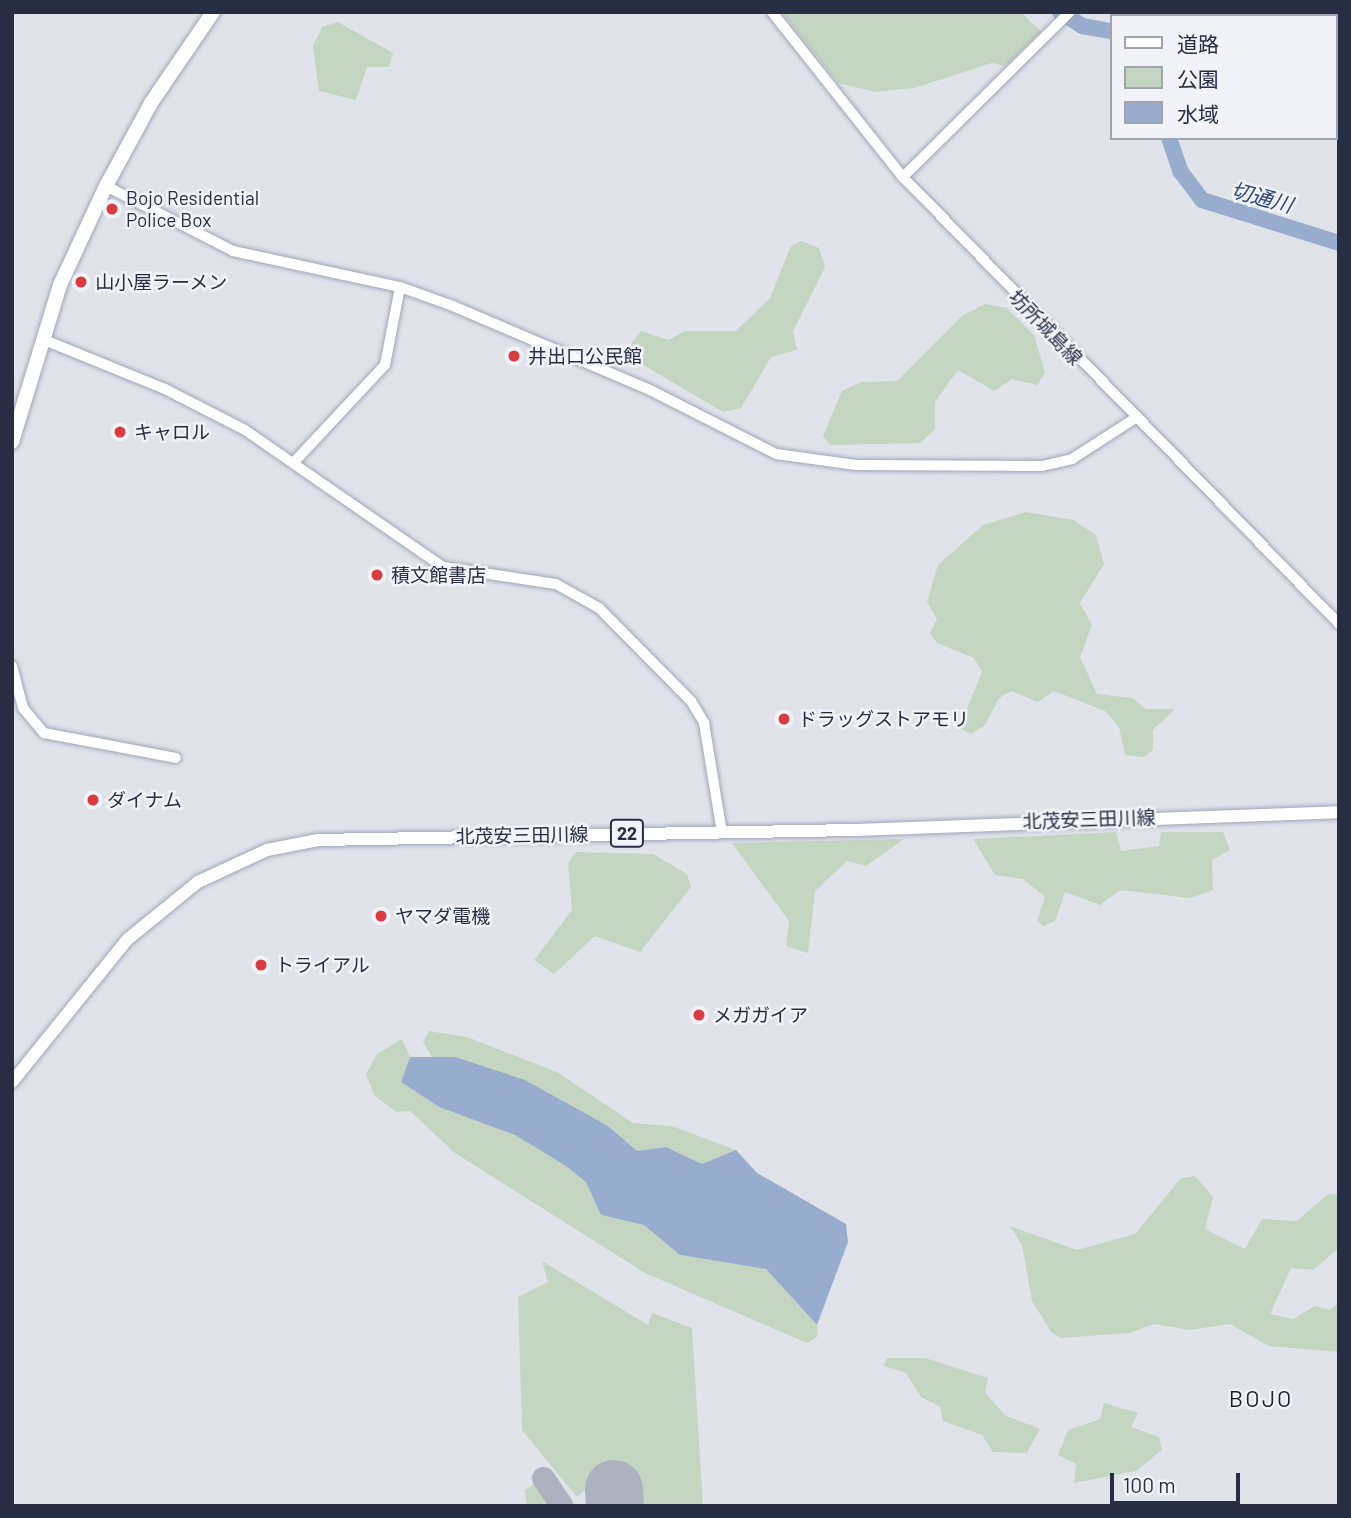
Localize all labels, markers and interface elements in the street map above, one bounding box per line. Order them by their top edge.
legend [1110,14,1337,140]
text: 道路 [1177,31,1219,56]
text: 公園 [1177,66,1219,91]
text: 水域 [1177,101,1219,126]
water label: 切通川 [1228,177,1296,217]
place label: Bojo Residential Police Box [126,187,259,231]
marker: Bojo Residential Police Box [104,201,120,217]
place label: 山小屋ラーメン [95,271,228,293]
marker: 山小屋ラーメン [73,274,89,290]
street label: 坊所城島線 [1005,285,1087,369]
place label: 井出口公民館 [528,345,642,367]
marker: 井出口公民館 [506,348,522,364]
place label: キャロル [134,421,210,443]
marker: キャロル [112,424,128,440]
place label: 積文館書店 [391,564,486,586]
marker: 積文館書店 [369,567,385,583]
place label: ドラッグストアモリ [798,708,969,730]
marker: ドラッグストアモリ [776,711,792,727]
place label: ダイナム [107,789,183,811]
marker: ダイナム [85,792,101,808]
street label: 北茂安三田川線 [1022,805,1156,833]
road number: 22 [610,818,644,848]
street label: 北茂安三田川線 [455,822,589,848]
place label: ヤマダ電機 [395,905,490,927]
marker: ヤマダ電機 [373,908,389,924]
place label: トライアル [275,954,370,976]
marker: トライアル [253,957,269,973]
place label: メガガイア [713,1004,808,1026]
marker: メガガイア [691,1007,707,1023]
district label: BOJO [1229,1384,1293,1412]
scale bar [1113,1458,1242,1502]
text: 100 m [1123,1472,1176,1497]

